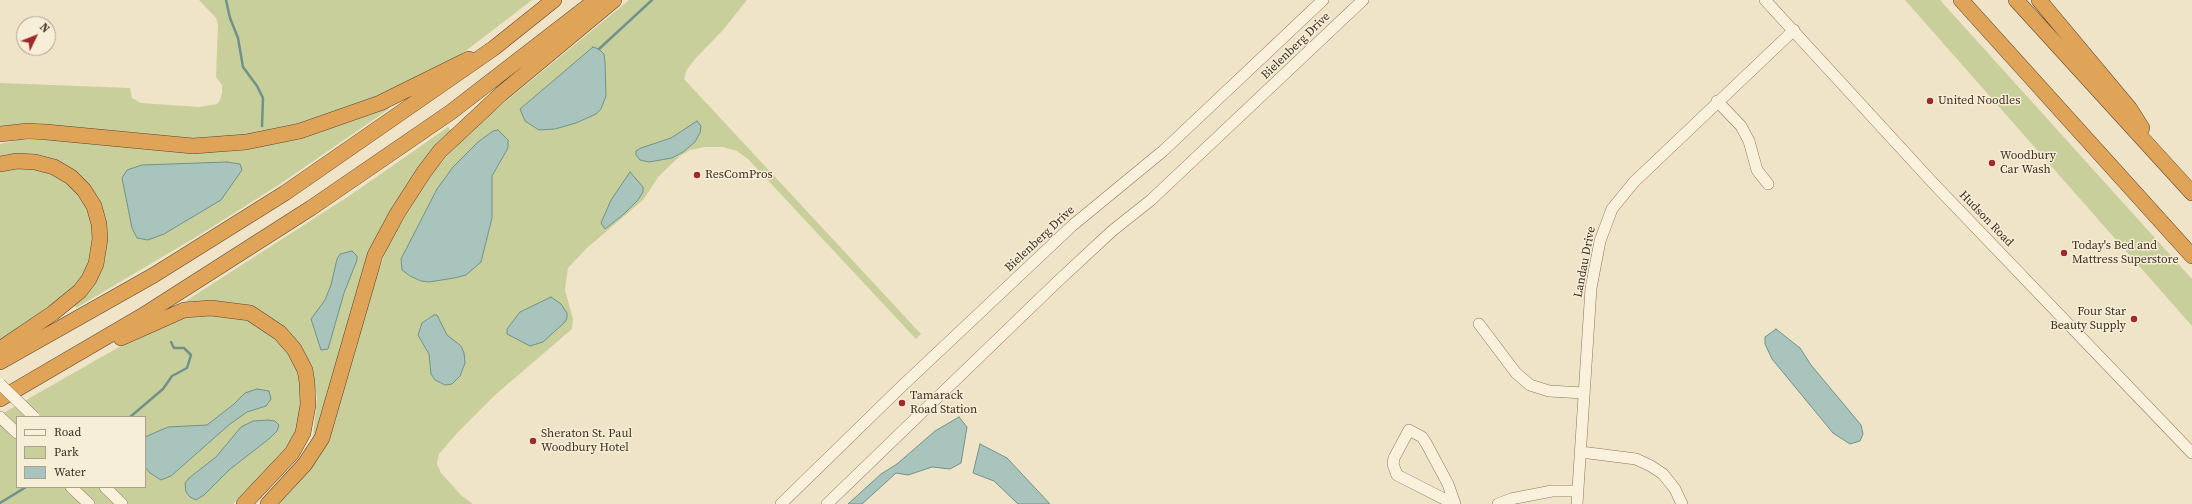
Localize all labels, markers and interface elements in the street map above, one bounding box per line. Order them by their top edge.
street label: Bielenberg Drive [1259,10,1333,82]
north arrow [16,16,56,56]
text: N [36,20,53,36]
place label: United Noodles [1938,94,2020,108]
marker: United Noodles [1925,96,1935,106]
place label: Woodbury Car Wash [2000,149,2056,177]
marker: Woodbury Car Wash [1987,158,1997,168]
place label: ResComPros [705,168,773,182]
marker: ResComPros [692,170,702,180]
street label: Hudson Road [1956,188,2016,250]
street label: Bielenberg Drive [1002,203,1078,275]
street label: Landau Drive [1571,225,1599,299]
place label: Today's Bed and Mattress Superstore [2072,239,2179,267]
marker: Today's Bed and Mattress Superstore [2059,248,2069,258]
place label: Four Star Beauty Supply [2050,305,2126,333]
marker: Four Star Beauty Supply [2129,314,2139,324]
place label: Tamarack Road Station [910,389,977,417]
marker: Tamarack Road Station [897,398,907,408]
legend [16,416,146,488]
text: Road [54,424,81,440]
place label: Sheraton St. Paul Woodbury Hotel [541,427,632,455]
marker: Sheraton St. Paul Woodbury Hotel [528,436,538,446]
text: Park [54,444,79,460]
text: Water [54,464,86,480]

